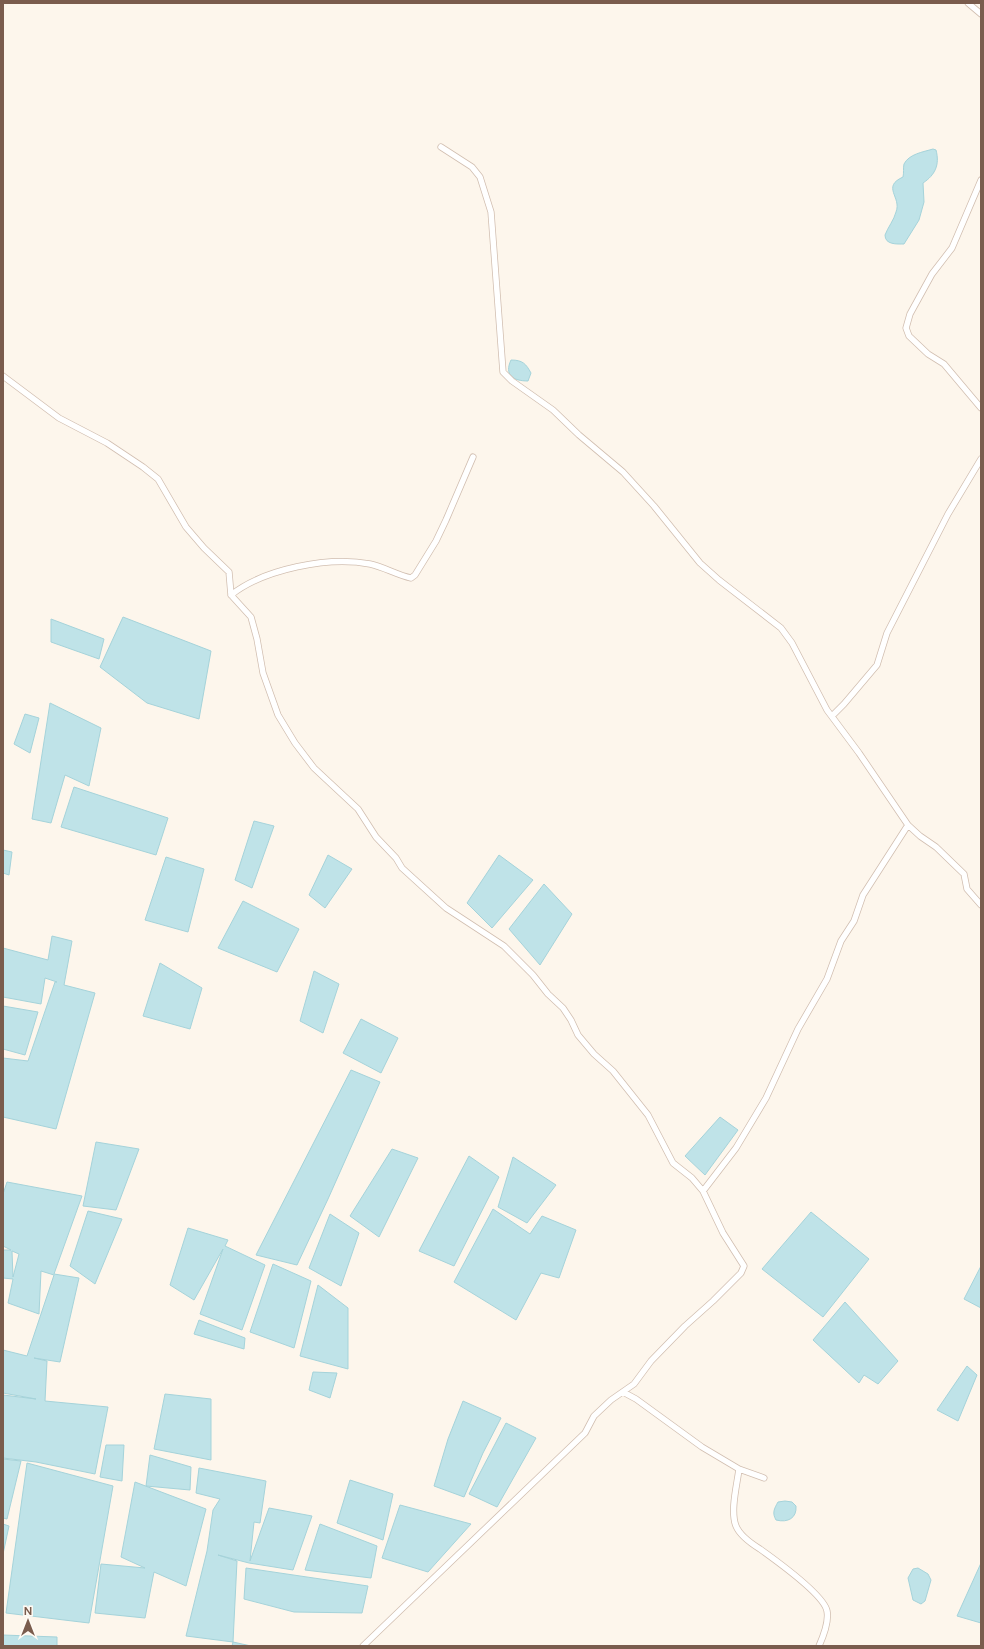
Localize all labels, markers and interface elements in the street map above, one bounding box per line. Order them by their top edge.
north arrow [8,1601,48,1641]
text: N [24,1605,32,1618]

